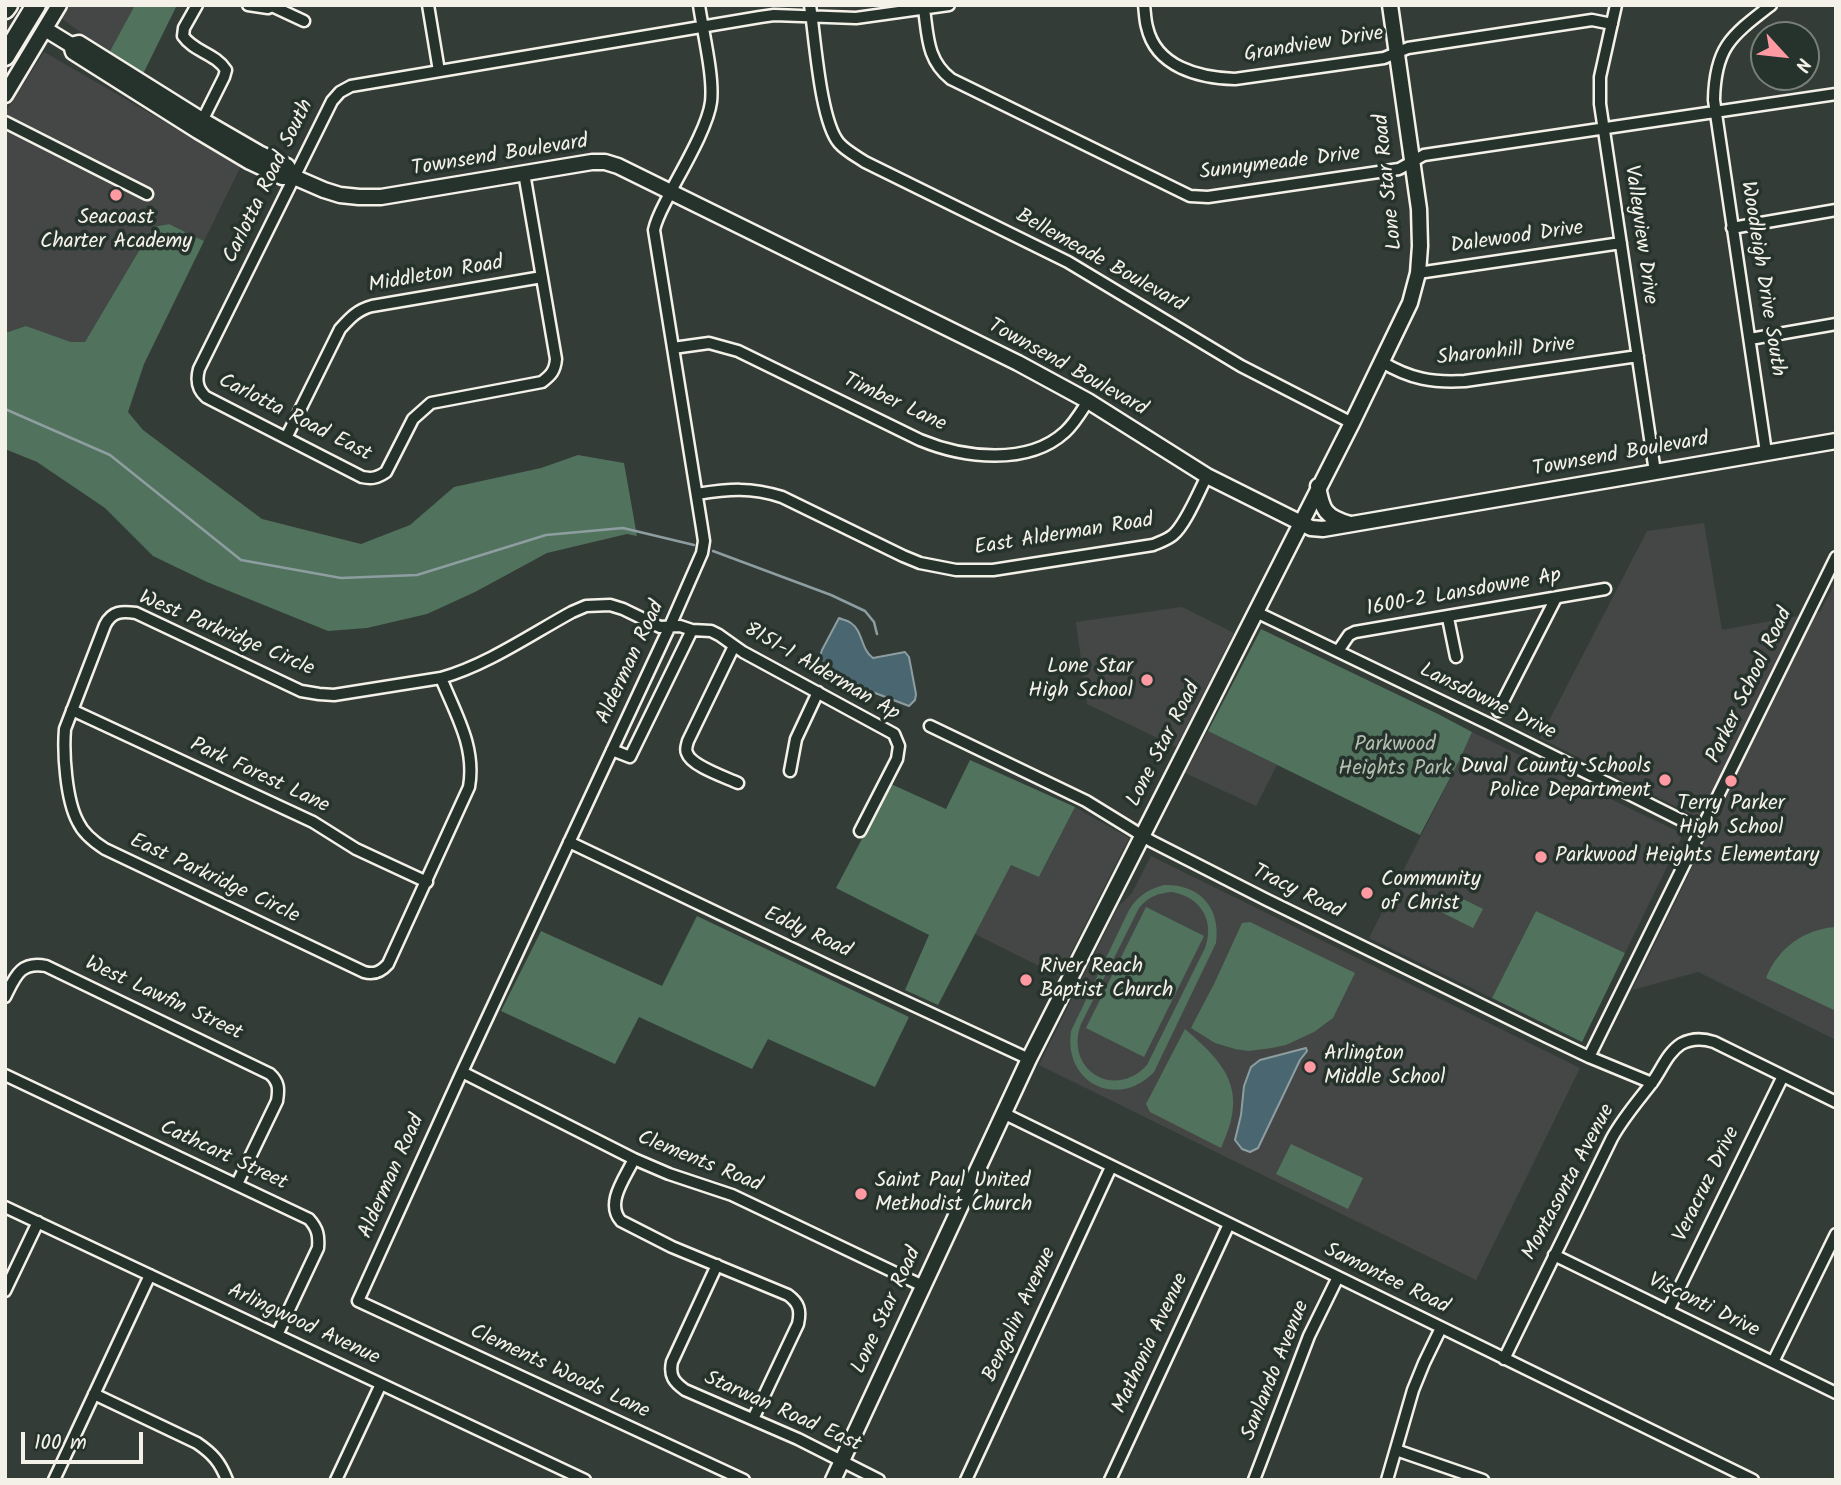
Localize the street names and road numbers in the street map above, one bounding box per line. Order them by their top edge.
street label: Grandview Drive [1242,23,1386,69]
street label: Carlotta Road South [219,96,321,268]
street label: Lone Star Road [1370,113,1410,251]
street label: Townsend Boulevard [410,131,590,183]
street label: Sunnymeade Drive [1198,143,1362,187]
street label: Valleyview Drive [1617,164,1661,306]
street label: Woodleigh Drive South [1733,179,1789,379]
street label: Bellemeade Boulevard [1011,205,1189,319]
street label: Dalewood Drive [1449,217,1585,261]
street label: Middleton Road [367,252,505,300]
street label: Townsend Boulevard [983,315,1151,423]
street label: Sharonhill Drive [1436,333,1576,373]
street label: Timber Lane [838,369,950,439]
street label: Carlotta Road East [213,370,375,468]
street label: Townsend Boulevard [1531,428,1711,484]
street label: East Alderman Road [973,509,1155,563]
street label: 1600-2 Lansdowne Ap [1365,564,1563,624]
street label: West Parkridge Circle [134,587,318,683]
street label: Alderman Road [592,597,672,729]
street label: Parker School Road [1703,604,1799,768]
street label: 8151-1 Alderman Ap [739,618,903,728]
street label: Lansdowne Drive [1415,659,1559,747]
street label: Lone Star Road [1123,678,1207,812]
street label: Park Forest Lane [185,734,333,820]
street label: East Parkridge Circle [125,830,303,930]
street label: Tracy Road [1248,860,1346,926]
street label: Eddy Road [759,903,855,965]
street label: West Lawfin Street [80,952,246,1048]
street label: Montasonta Avenue [1518,1101,1622,1265]
street label: Alderman Road [354,1111,432,1243]
street label: Cathcart Street [155,1116,291,1198]
street label: Veracruz Drive [1669,1123,1747,1247]
street label: Clements Road [633,1127,765,1199]
street label: Samontee Road [1319,1239,1453,1321]
street label: Lone Star Road [848,1244,928,1378]
street label: Bengalin Avenue [979,1244,1063,1386]
street label: Visconti Drive [1643,1269,1763,1345]
street label: Mathonia Avenue [1109,1270,1195,1418]
street label: Arlingwood Avenue [223,1280,383,1372]
street label: Sanlando Avenue [1237,1297,1317,1445]
street label: Clements Woods Lane [465,1320,653,1426]
street label: Starwan Road East [699,1367,865,1459]

